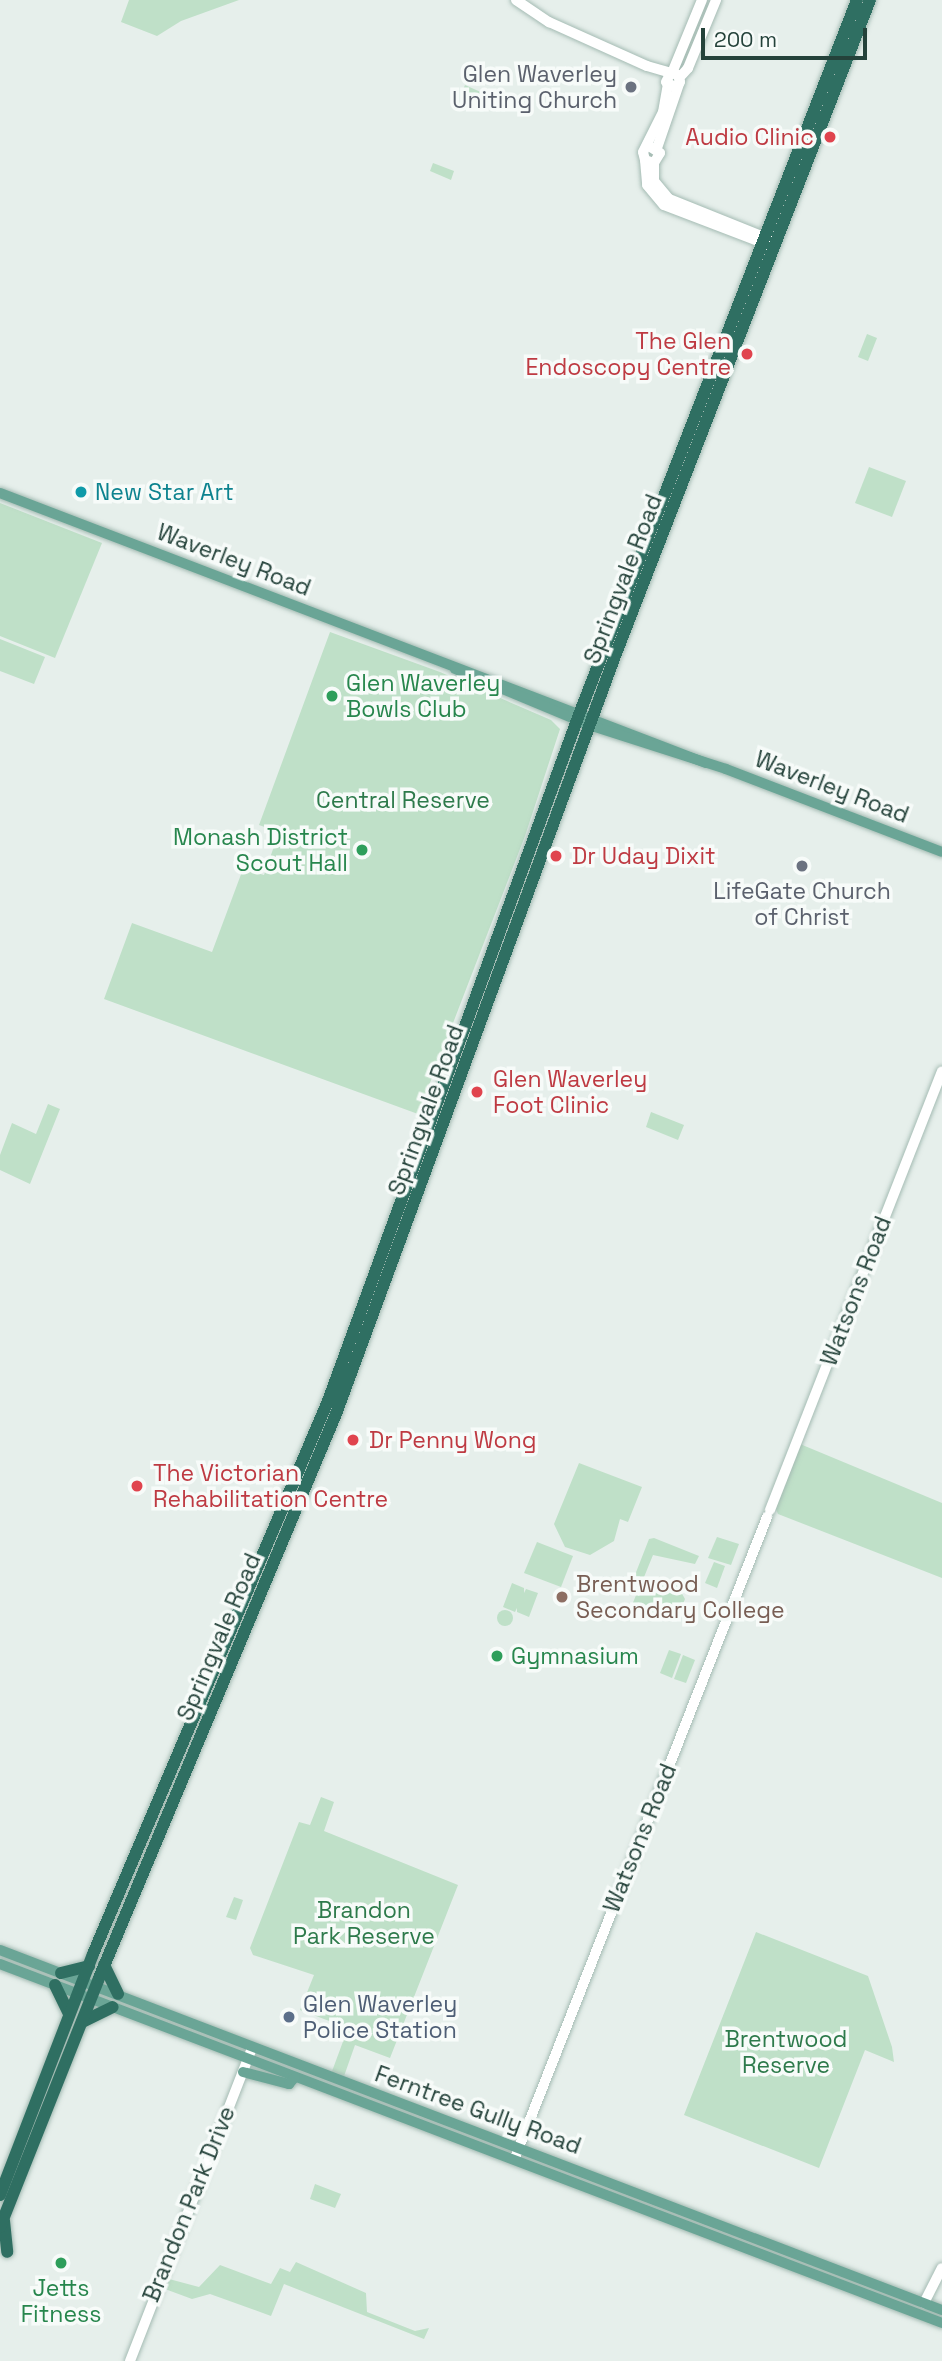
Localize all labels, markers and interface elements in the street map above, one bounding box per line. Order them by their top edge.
scale bar [704,14,870,58]
text: 200 m [714,26,777,53]
place label: Glen Waverley Uniting Church [452,60,617,114]
marker: Glen Waverley Uniting Church [623,79,639,95]
place label: Audio Clinic [685,123,814,151]
marker: Audio Clinic [820,127,840,147]
place label: The Glen Endoscopy Centre [525,327,731,381]
marker: The Glen Endoscopy Centre [737,344,757,364]
place label: New Star Art [95,478,234,506]
marker: New Star Art [73,484,89,500]
street label: Springvale Road [578,491,668,667]
street label: Waverley Road [153,518,315,602]
place label: Glen Waverley Bowls Club [346,669,500,723]
marker: Glen Waverley Bowls Club [324,688,340,704]
street label: Waverley Road [751,745,913,829]
park label: Central Reserve [316,786,490,814]
place label: Monash District Scout Hall [173,823,348,877]
marker: Monash District Scout Hall [354,842,370,858]
place label: Dr Uday Dixit [572,842,716,870]
marker: Dr Uday Dixit [546,846,566,866]
marker: LifeGate Church of Christ [794,858,810,874]
place label: LifeGate Church of Christ [713,877,891,931]
street label: Springvale Road [382,1021,470,1199]
place label: Glen Waverley Foot Clinic [493,1065,647,1119]
marker: Glen Waverley Foot Clinic [467,1082,487,1102]
street label: Watsons Road [815,1212,897,1370]
place label: Dr Penny Wong [369,1426,537,1454]
marker: Dr Penny Wong [343,1430,363,1450]
place label: The Victorian Rehabilitation Centre [153,1459,388,1513]
marker: The Victorian Rehabilitation Centre [127,1476,147,1496]
street label: Springvale Road [171,1549,267,1725]
place label: Brentwood Secondary College [576,1570,785,1624]
marker: Brentwood Secondary College [554,1589,570,1605]
place label: Gymnasium [511,1642,639,1670]
marker: Gymnasium [489,1648,505,1664]
street label: Watsons Road [598,1760,682,1916]
park label: Brandon Park Reserve [293,1896,435,1950]
place label: Glen Waverley Police Station [303,1990,457,2044]
marker: Glen Waverley Police Station [281,2009,297,2025]
park label: Brentwood Reserve [725,2025,847,2079]
street label: Ferntree Gully Road [371,2060,585,2160]
street label: Brandon Park Drive [137,2102,241,2306]
marker: Jetts Fitness [53,2255,69,2271]
place label: Jetts Fitness [21,2274,101,2328]

